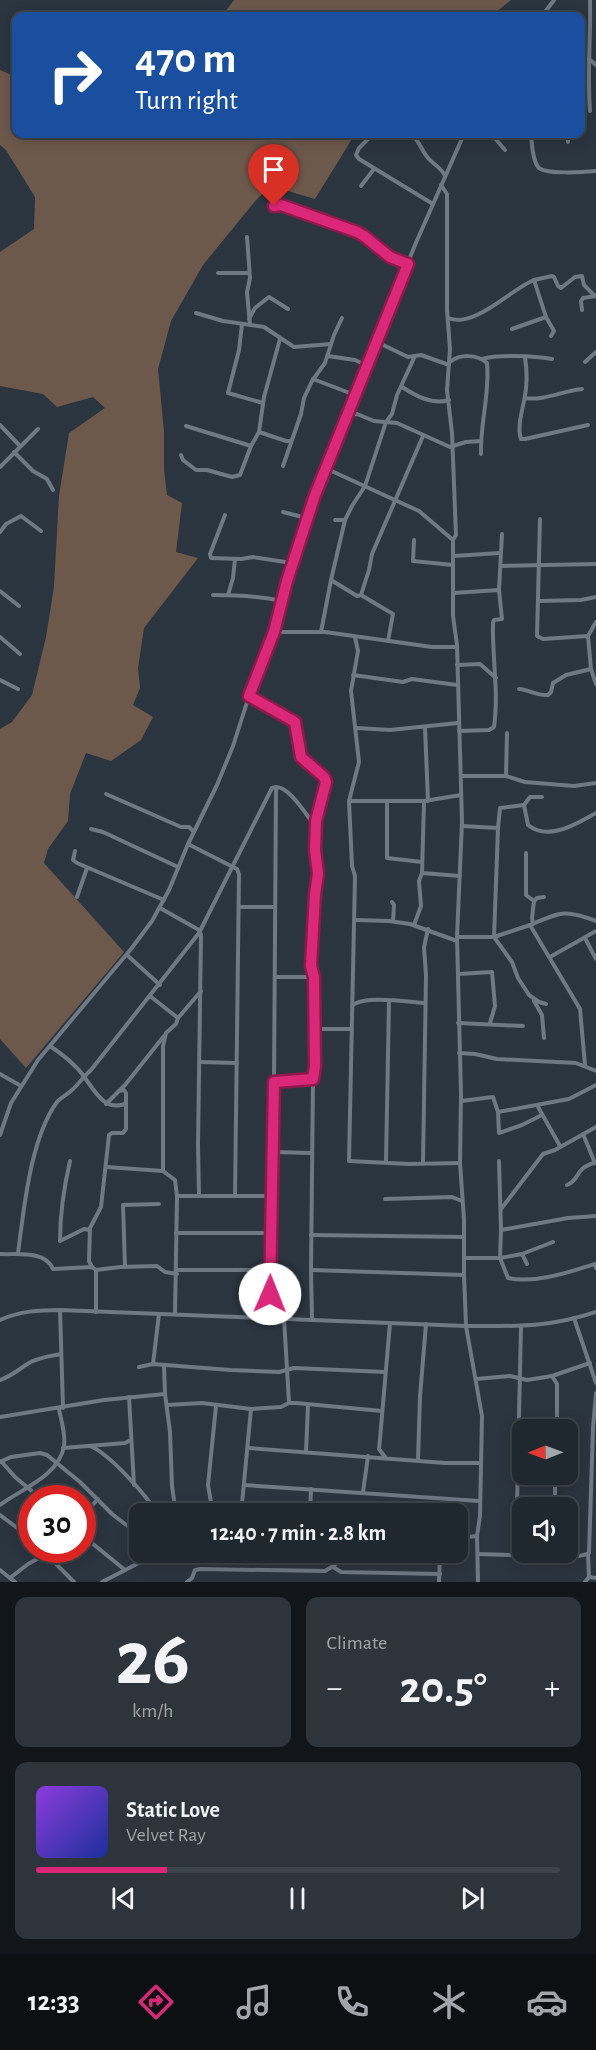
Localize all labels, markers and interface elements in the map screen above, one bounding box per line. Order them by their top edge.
icon: right [36,36,114,114]
text: 470 m [135,38,236,80]
text: Turn right [135,87,238,114]
pin [248,144,299,206]
icon: arrive [257,153,290,186]
position arrow [238,1262,302,1326]
north arrow [512,1419,578,1485]
map controls [512,1419,578,1563]
speed limit sign: 30 [18,1485,96,1563]
button: sound [512,1497,578,1563]
text: 12:40 · 7 min · 2.8 km [211,1522,386,1544]
text: 26 [116,1621,190,1699]
text: Climate [327,1633,387,1653]
text: 20.5° [399,1666,487,1711]
text: − [327,1672,342,1705]
text: + [544,1672,560,1705]
text: km/h [132,1701,173,1721]
text: Static Love [126,1799,220,1821]
text: Velvet Ray [126,1825,206,1845]
icon: previous [107,1882,140,1915]
icon: pause [281,1882,314,1915]
icon: next [456,1882,489,1915]
icon: directions [135,1981,177,2023]
icon: music [233,1981,275,2023]
icon: phone [331,1981,373,2023]
icon: climate [428,1981,470,2023]
icon: car [526,1981,568,2023]
text: 12:33 [28,1988,80,2015]

